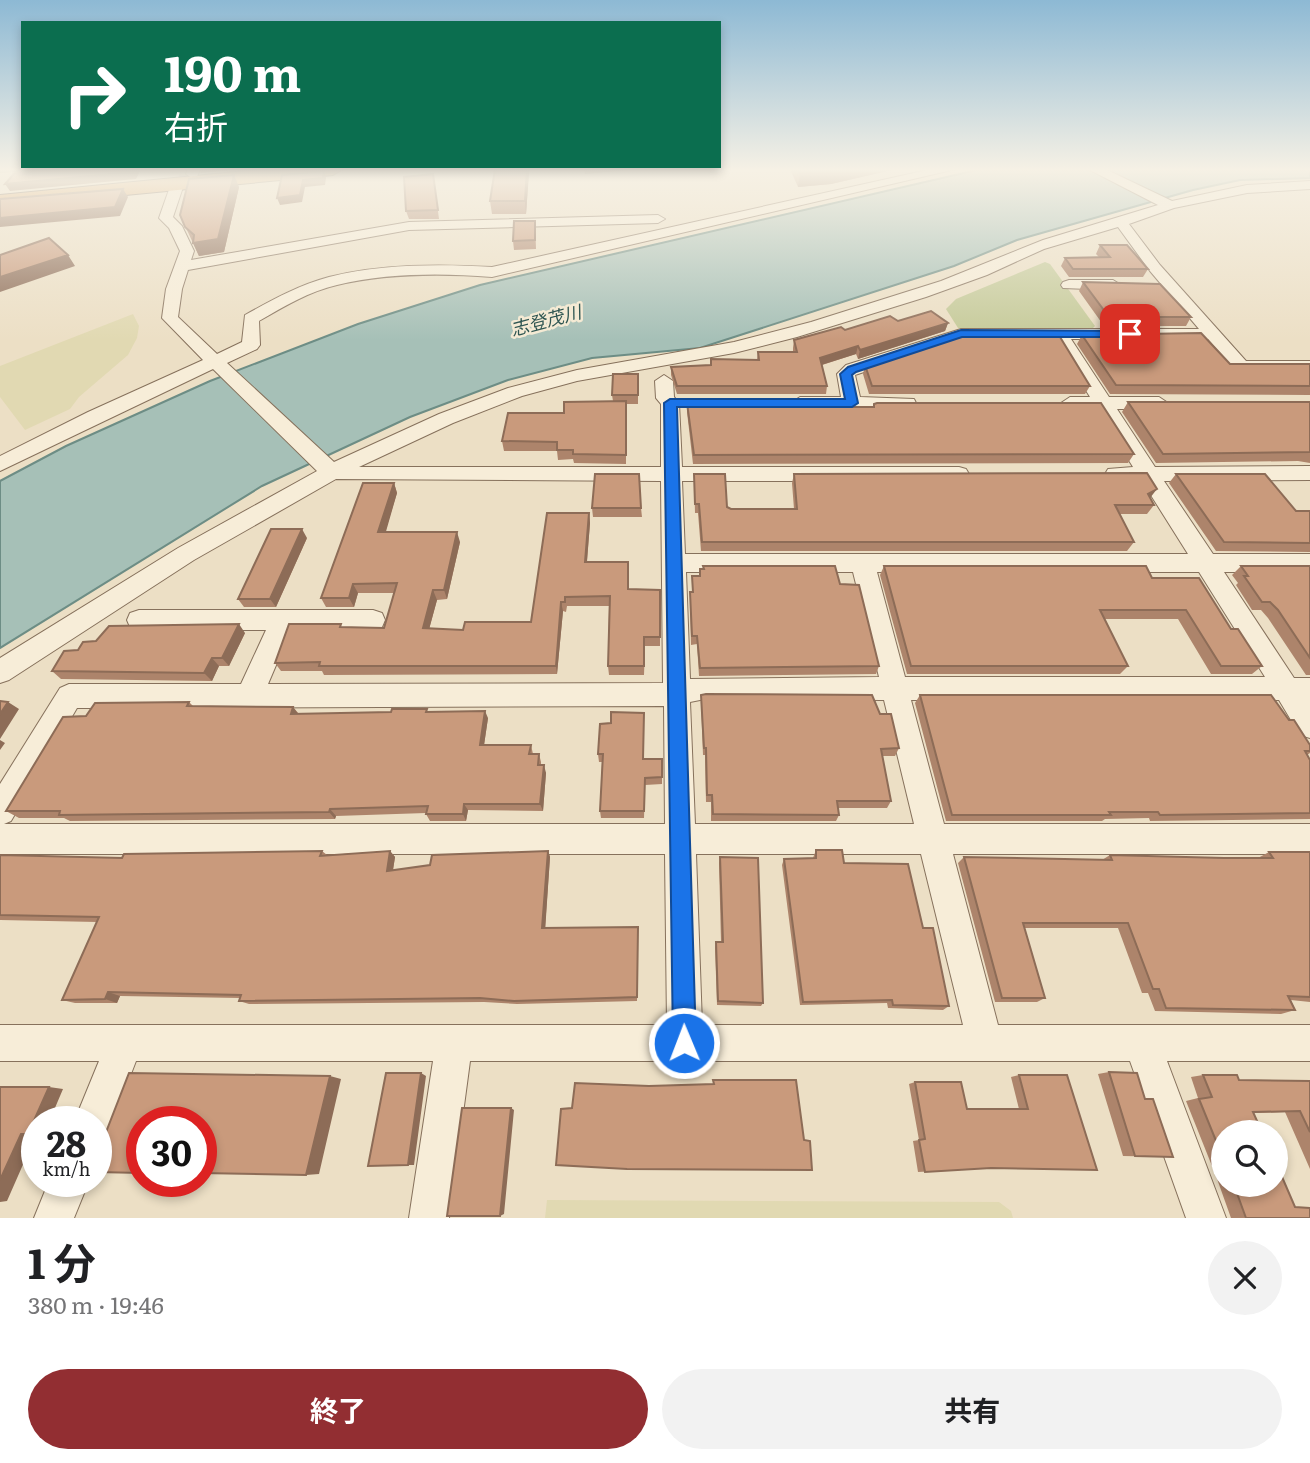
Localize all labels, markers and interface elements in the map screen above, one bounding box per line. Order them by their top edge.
text: 190 m [164,34,301,107]
icon: right [49,49,140,140]
text: 右折 [164,101,228,149]
water label: 志登茂川 [507,297,586,342]
pin [1100,304,1160,364]
icon: arrive [1111,315,1149,353]
position arrow [647,1006,721,1080]
speed limit sign: 30 [126,1106,217,1197]
text: 28 [47,1116,86,1168]
map controls [1211,1120,1288,1197]
button: search [1211,1120,1288,1197]
text: km/h [43,1155,90,1182]
text: 1 分 [28,1230,96,1292]
button: close [1208,1241,1282,1315]
text: 380 m · 19:46 [28,1287,164,1321]
button: 終了 [28,1369,648,1449]
button: 共有 [662,1369,1282,1449]

